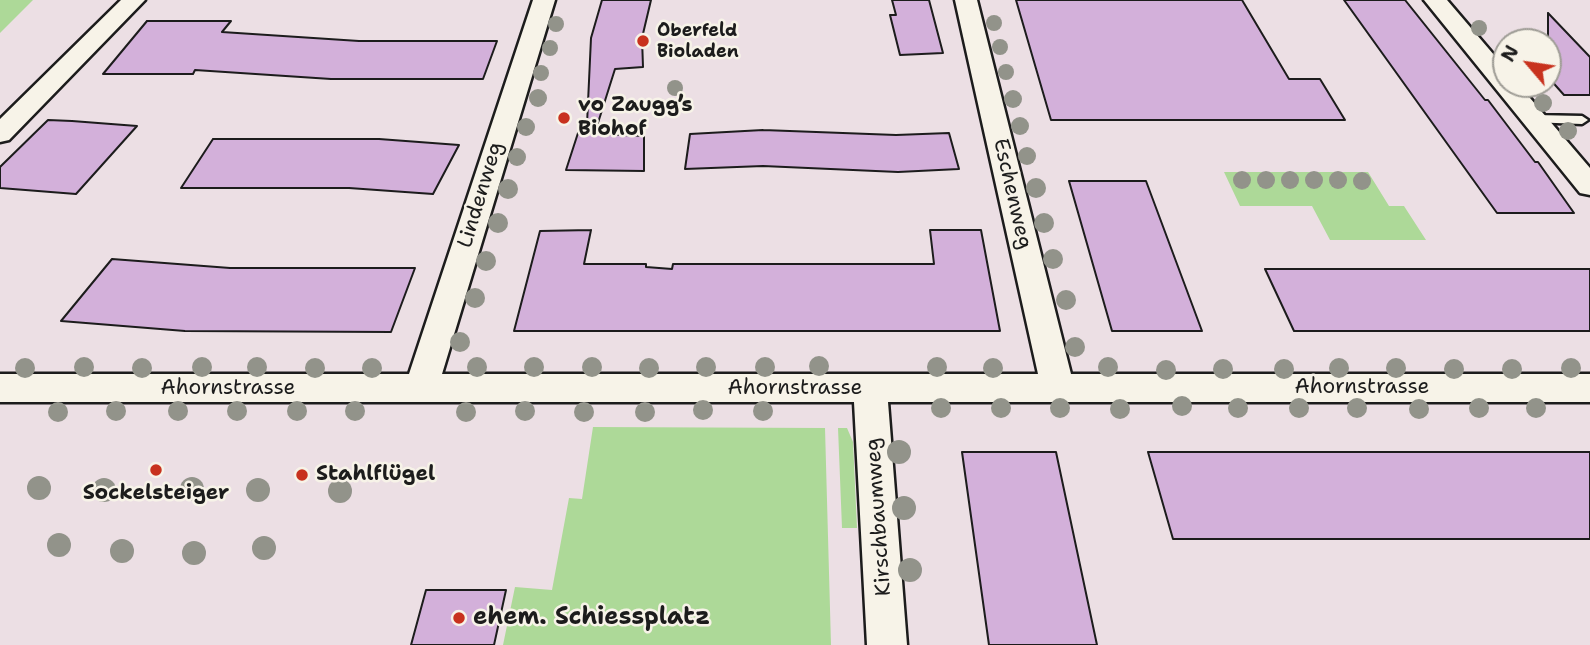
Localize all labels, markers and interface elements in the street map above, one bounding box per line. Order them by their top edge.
place label: Oberfeld Bioladen [657,20,739,62]
north arrow [1492,28,1562,98]
marker: Oberfeld Bioladen [635,33,651,49]
text: N [1495,41,1525,66]
place label: vo Zaugg’s Biohof [578,93,693,143]
marker: vo Zaugg’s Biohof [556,110,572,126]
street label: Eschenweg [987,136,1037,252]
street label: Lindenweg [453,139,509,251]
street label: Ahornstrasse [1295,375,1429,401]
street label: Ahornstrasse [161,376,295,402]
street label: Ahornstrasse [728,376,862,402]
street label: Kirschbaumweg [861,437,897,597]
marker: Sockelsteiger [148,462,164,478]
place label: Stahlflügel [316,462,435,488]
marker: Stahlflügel [294,467,310,483]
place label: Sockelsteiger [83,481,229,507]
place label: ehem. Schiessplatz [473,604,710,632]
marker: ehem. Schiessplatz [451,610,467,626]

